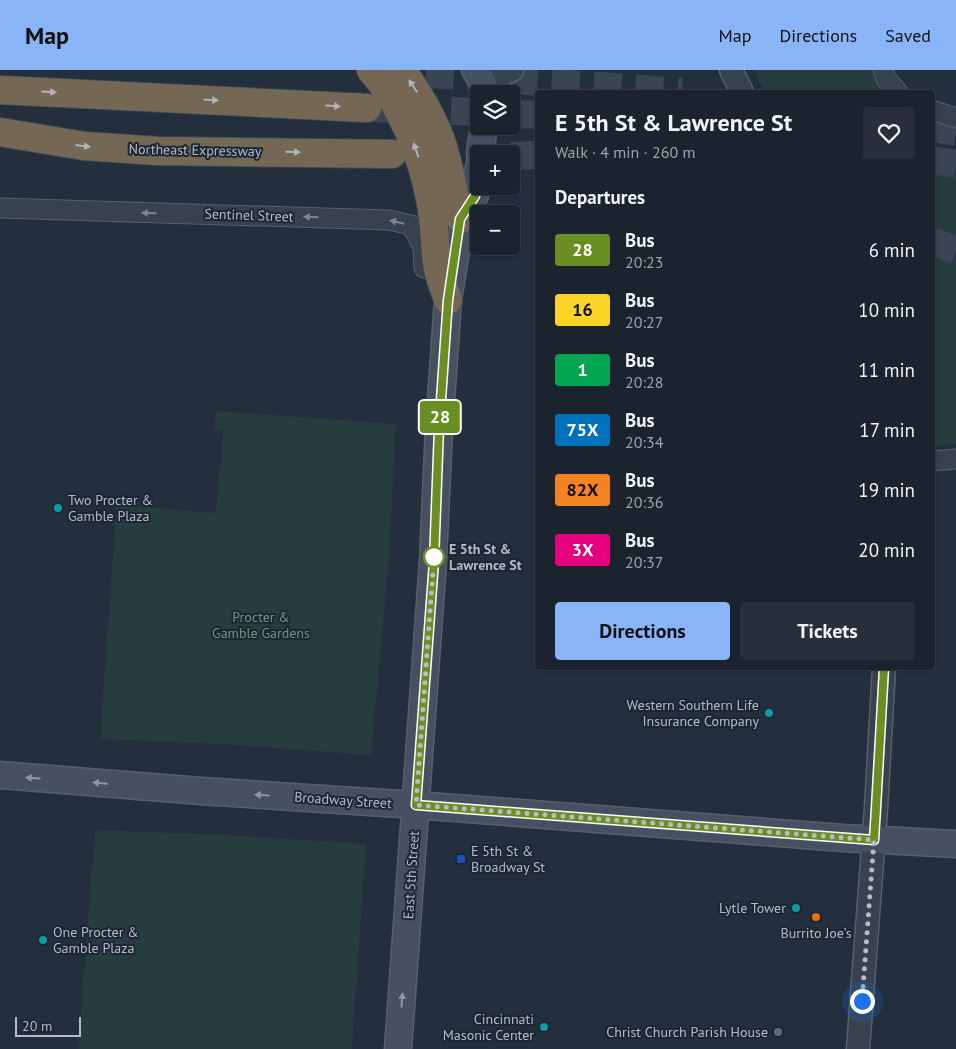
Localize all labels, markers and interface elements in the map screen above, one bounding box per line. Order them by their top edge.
text: Map [25,20,69,51]
text: Map [719,24,751,47]
text: Directions [779,24,857,47]
text: Saved [885,24,931,47]
one-way arrow [408,79,418,93]
map controls [470,85,520,255]
button: layers [470,85,520,135]
one-way arrow [41,89,57,97]
one-way arrow [203,97,219,105]
one-way arrow [325,103,341,111]
text: E 5th St & Lawrence St [555,107,792,138]
button: heart [863,107,915,159]
street label: Northeast Expressway [129,140,262,160]
one-way arrow [75,142,91,150]
text: Walk · 4 min · 260 m [555,142,695,162]
one-way arrow [412,143,419,158]
button: + [470,145,520,195]
one-way arrow [286,148,302,156]
text: Departures [555,185,645,209]
street label: Sentinel Street [204,204,294,226]
button: − [470,205,520,255]
one-way arrow [141,208,157,216]
one-way arrow [303,213,319,221]
one-way arrow [390,218,405,226]
text: Bus [625,228,654,252]
text: 28 [572,238,593,261]
text: 6 min [869,238,915,262]
text: 20:23 [625,252,663,272]
text: Bus [625,288,654,312]
text: 16 [572,298,593,321]
text: 10 min [858,298,915,322]
text: 20:27 [625,312,663,332]
text: Bus [625,348,654,372]
text: 1 [577,358,588,381]
text: 11 min [858,358,915,382]
text: 20:28 [625,372,663,392]
line badge: 28 [418,401,462,433]
text: 28 [430,405,450,428]
text: Bus [625,408,654,432]
text: 75X [567,418,598,441]
text: 17 min [859,418,915,442]
text: 20:34 [625,432,663,452]
text: Bus [625,468,654,492]
text: 82X [567,478,598,501]
text: 19 min [858,478,915,502]
place label: Two Procter & Gamble Plaza [68,491,153,525]
text: 20:36 [625,492,663,512]
marker: Two Procter & Gamble Plaza [52,502,64,514]
text: Bus [625,528,654,552]
text: 3X [572,538,593,561]
text: 20 min [858,538,915,562]
place label: E 5th St & Lawrence St [449,540,522,574]
marker: E 5th St & Lawrence St [423,546,445,568]
text: 20:37 [625,552,663,572]
button: Directions [555,602,730,660]
button: Tickets [740,602,915,660]
park label: Procter & Gamble Gardens [212,608,310,642]
place label: Western Southern Life Insurance Company [627,696,759,730]
marker: Western Southern Life Insurance Company [763,707,775,719]
one-way arrow [25,773,41,781]
one-way arrow [92,779,108,787]
street label: Broadway Street [294,788,393,812]
one-way arrow [254,791,270,799]
street label: East 5th Street [399,830,423,920]
place label: E 5th St & Broadway St [471,842,545,876]
marker: E 5th St & Broadway St [455,853,467,865]
place label: Lytle Tower [719,899,786,917]
marker: Lytle Tower [790,902,802,914]
marker: Burrito Joe’s [810,911,822,923]
place label: One Procter & Gamble Plaza [53,923,139,957]
place label: Burrito Joe’s [780,924,852,942]
marker: One Procter & Gamble Plaza [37,934,49,946]
your location [850,989,875,1014]
one-way arrow [398,992,406,1008]
place label: Cincinnati Masonic Center [443,1010,534,1044]
scale bar [15,1014,81,1037]
text: 20 m [22,1017,52,1035]
marker: Cincinnati Masonic Center [538,1021,550,1033]
place label: Christ Church Parish House [606,1023,768,1041]
marker: Christ Church Parish House [772,1026,784,1038]

